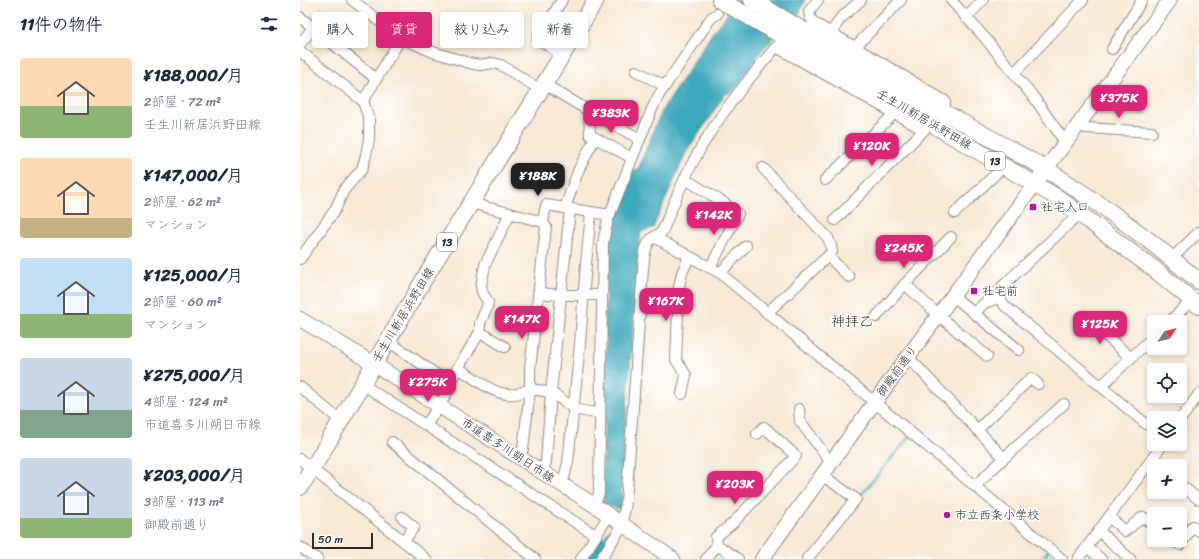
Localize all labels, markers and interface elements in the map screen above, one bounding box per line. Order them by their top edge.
text: 11件の物件 [20,9,103,39]
chip: 購入 [312,12,368,48]
chip: 賃貸 [376,12,432,48]
chip: 絞り込み [440,12,524,48]
chip: 新着 [532,12,588,48]
icon: filters [258,13,280,35]
text: ¥188,000/月 [144,60,243,90]
icon: home [52,74,100,122]
street label: 壬生川新居浜野田線 [872,82,976,156]
pin: ¥375K [1091,85,1147,119]
text: ¥375K [1100,86,1138,109]
text: 2部屋 · 72 m² [144,90,221,113]
pin: ¥383K [583,100,639,134]
text: ¥383K [592,101,630,124]
text: 壬生川新居浜野田線 [144,113,261,136]
pin: ¥120K [844,133,900,167]
text: ¥120K [854,134,890,157]
road number: 13 [985,152,1005,170]
text: ¥147,000/月 [144,160,243,190]
pin: ¥188K [510,163,566,197]
text: ¥188K [520,164,556,187]
icon: home [52,174,100,222]
text: 2部屋 · 62 m² [144,190,221,213]
place label: 社宅入口 [1041,196,1089,218]
pin: ¥142K [686,202,742,236]
marker: 社宅入口 [1028,202,1038,212]
text: ¥142K [696,203,732,226]
text: マンション [144,213,208,236]
road number: 13 [437,233,457,251]
pin: ¥245K [876,235,932,269]
text: ¥245K [885,236,923,259]
text: ¥125,000/月 [144,260,243,290]
street label: 壬生川新居浜野田線 [366,263,440,367]
icon: home [52,274,100,322]
place label: 社宅前 [982,280,1018,302]
marker: 社宅前 [969,286,979,296]
pin: ¥167K [638,288,694,322]
text: ¥167K [648,289,684,312]
text: 2部屋 · 60 m² [144,290,222,313]
pin: ¥147K [494,306,550,340]
text: ¥147K [504,307,540,330]
district label: 神拝乙 [831,309,873,334]
pin: ¥125K [1072,311,1128,345]
text: ¥125K [1082,312,1118,335]
text: マンション [144,313,208,336]
north arrow [1147,315,1187,355]
map controls [1147,315,1187,547]
street label: 御殿前通り [870,340,924,402]
text: ¥275,000/月 [144,360,246,390]
button: locate [1147,363,1187,403]
pin: ¥275K [400,369,456,403]
text: ¥275K [409,370,447,393]
icon: home [52,374,100,422]
text: 4部屋 · 124 m² [144,390,228,413]
street label: 市道喜多川朔日市線 [457,411,559,489]
button: layers [1147,411,1187,451]
text: 市道喜多川朔日市線 [144,413,261,436]
button: + [1147,459,1187,499]
text: ¥203,000/月 [144,460,246,490]
pin: ¥203K [707,471,763,505]
text: ¥203K [716,472,754,495]
icon: home [52,474,100,522]
text: 3部屋 · 113 m² [144,490,224,513]
place label: 市立西条小学校 [955,504,1039,526]
button: − [1147,507,1187,547]
marker: 市立西条小学校 [942,510,952,520]
text: 御殿前通り [144,513,209,536]
text: 50 m [318,530,343,549]
scale bar [312,531,373,550]

